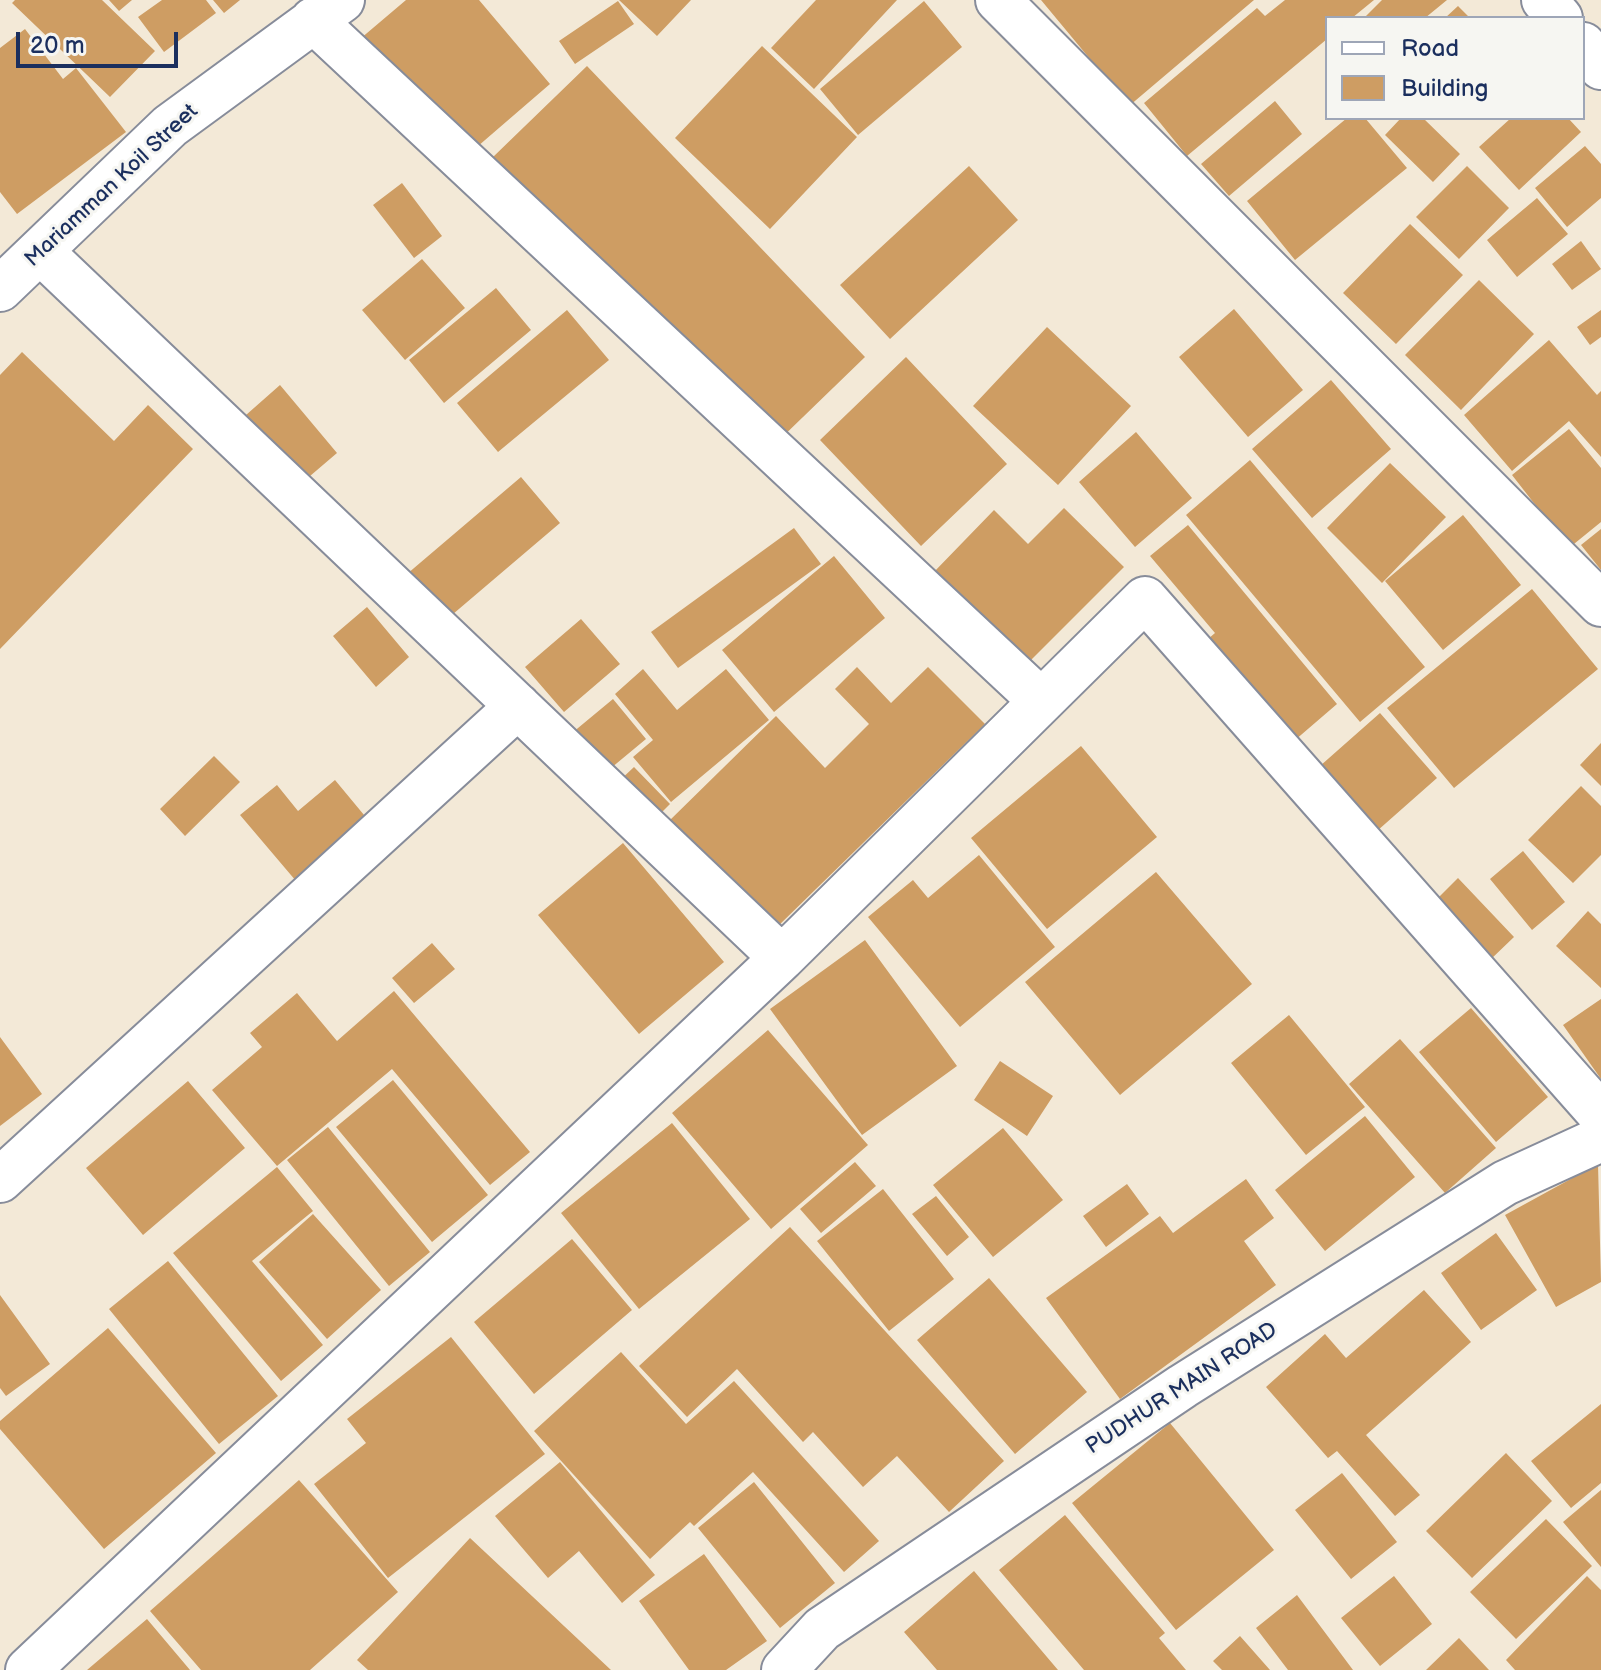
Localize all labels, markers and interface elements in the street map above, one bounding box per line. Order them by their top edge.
scale bar [20,16,182,66]
legend [1325,16,1585,120]
text: 20 m [30,31,85,60]
text: Road [1401,34,1459,63]
text: Building [1401,74,1488,103]
street label: Mariamman Koil Street [20,99,204,273]
street label: PUDHUR MAIN ROAD [1081,1317,1283,1461]

